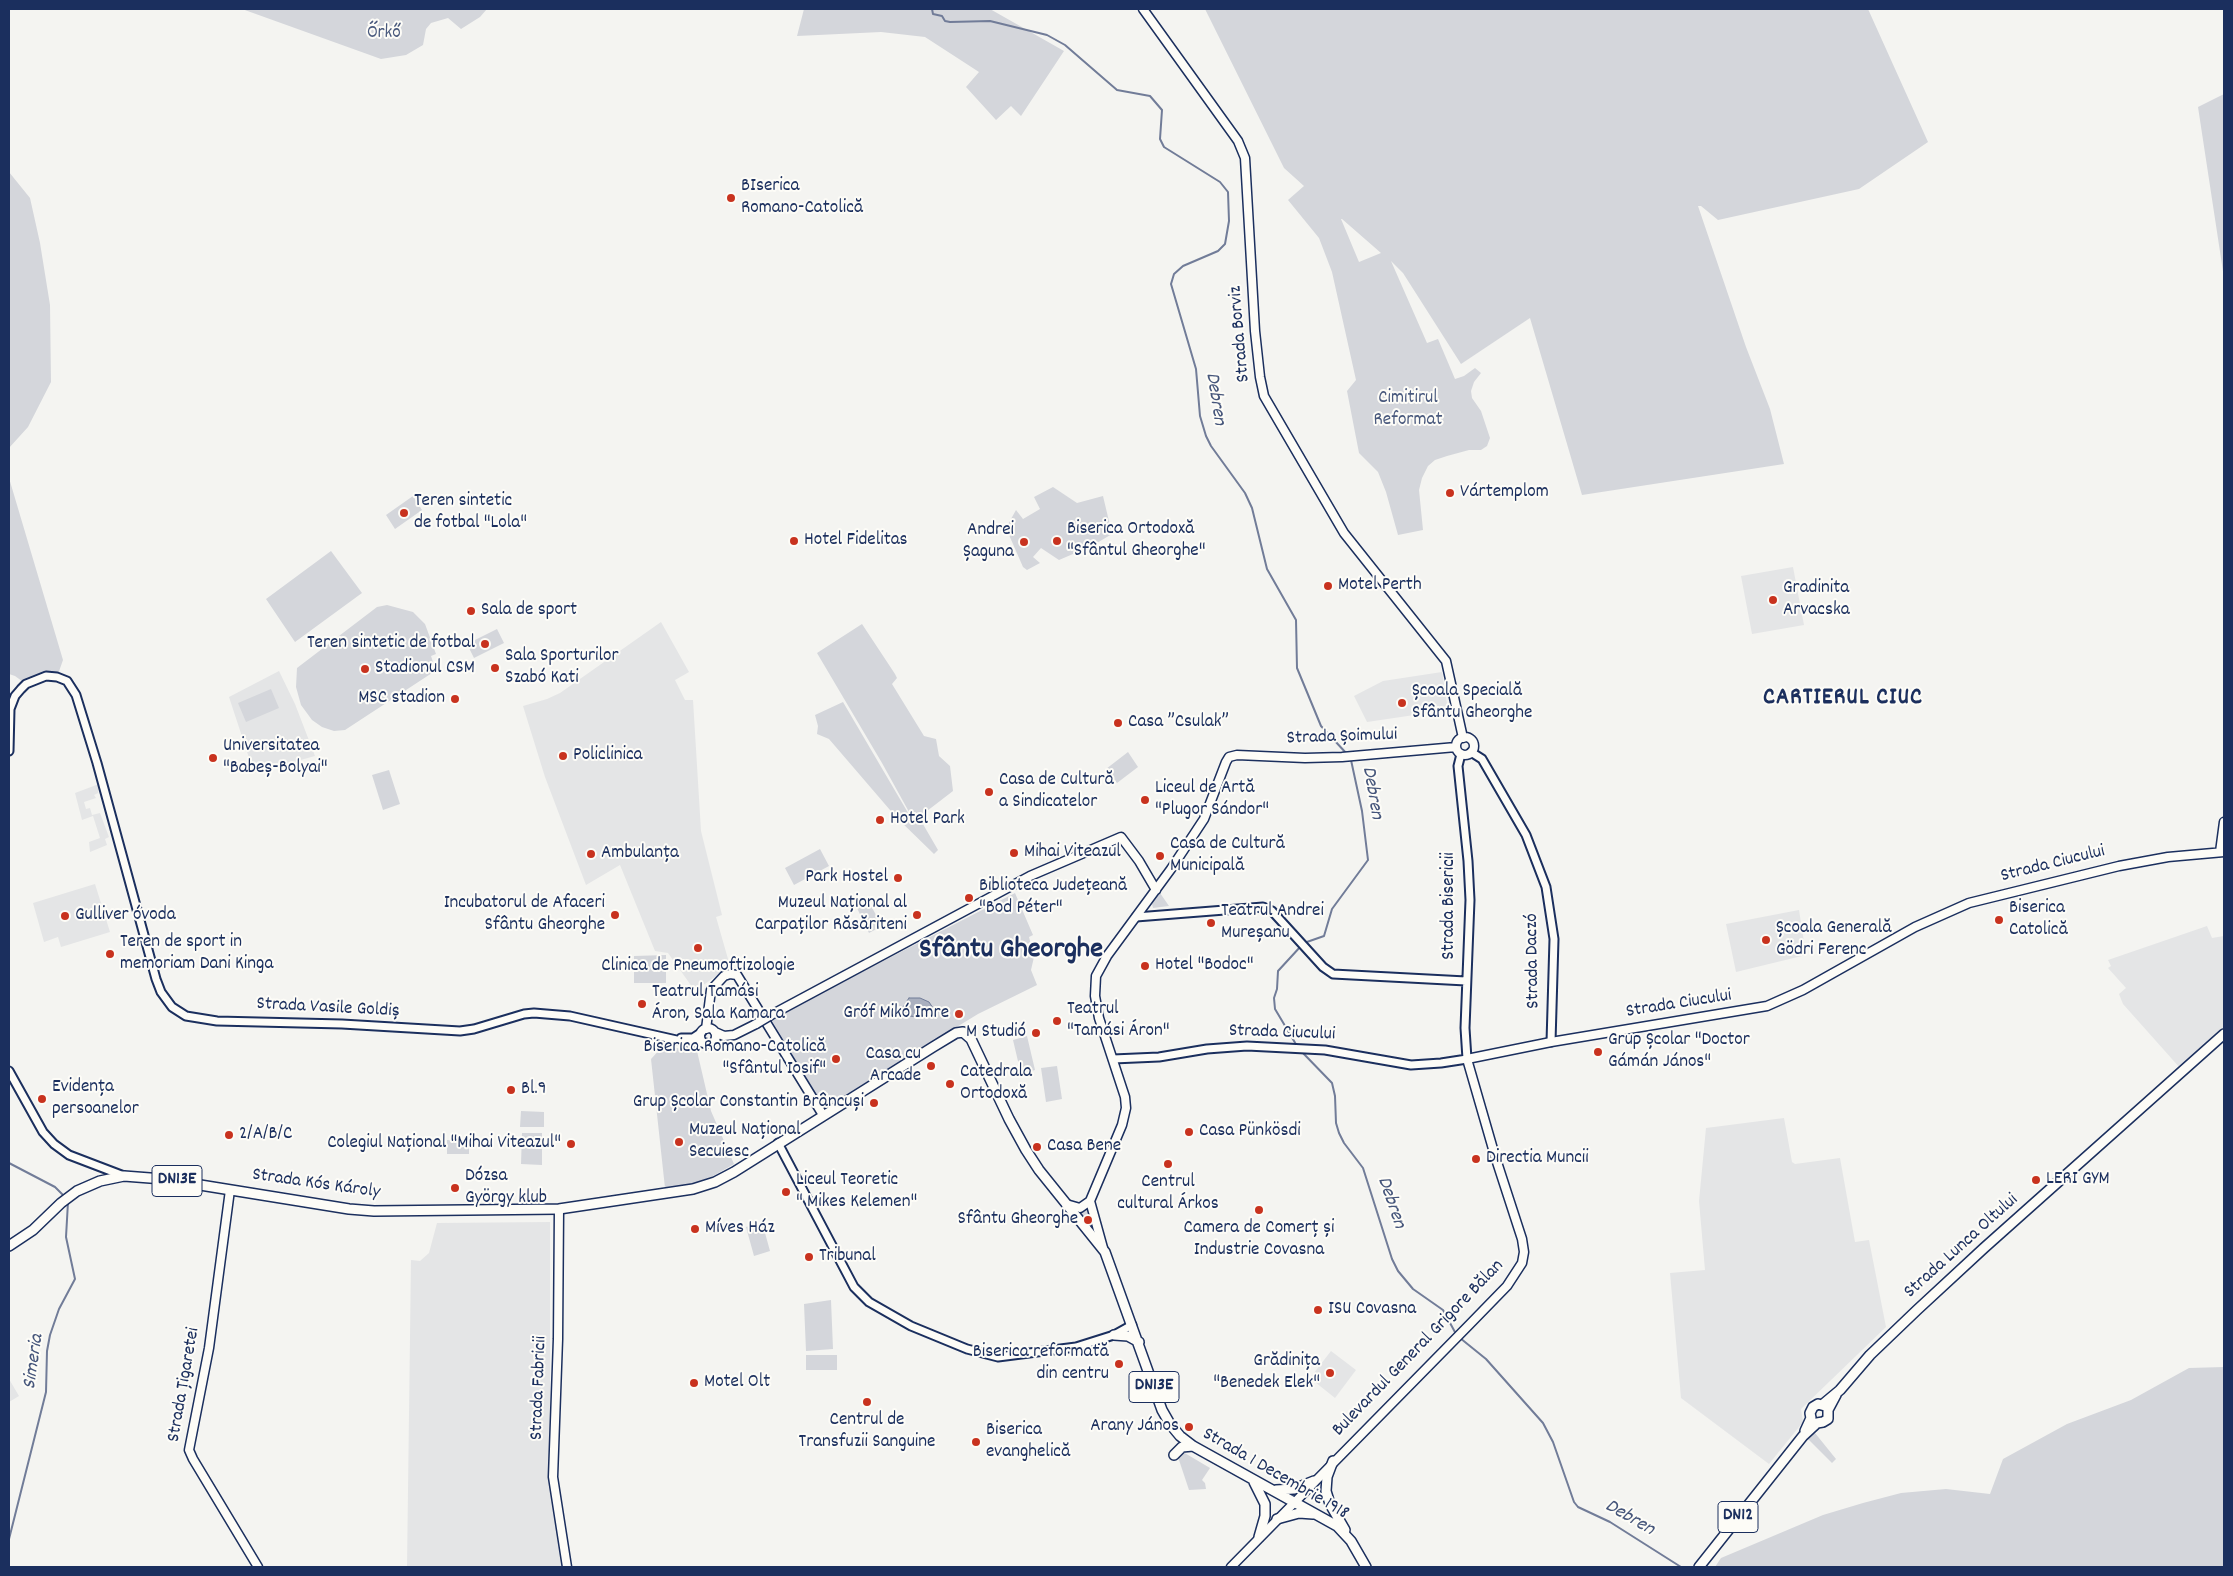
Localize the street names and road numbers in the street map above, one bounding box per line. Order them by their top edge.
street label: Strada Borviz [1225,285,1257,383]
street label: Strada Șoimului [1286,725,1398,751]
street label: Strada Ciucului [1999,841,2107,889]
street label: Strada Bisericii [1439,852,1461,960]
street label: Strada Daczó [1522,913,1546,1009]
street label: Strada Ciucului [1625,985,1733,1025]
street label: Strada Vasile Goldiș [256,994,400,1024]
street label: Strada Ciucului [1228,1021,1336,1047]
street label: Strada Kós Károly [250,1165,382,1205]
road number: DN13E [152,1166,202,1196]
street label: Strada Lunca Oltului [1900,1190,2024,1304]
street label: Bulevardul General Grigore Bălan [1328,1256,1510,1442]
street label: Strada Țigaretei [164,1326,206,1444]
street label: Strada Fabricii [527,1336,553,1440]
road number: DN13E [1129,1371,1179,1402]
street label: Strada 1 Decembrie 1918 [1198,1424,1352,1526]
road number: DN12 [1718,1501,1758,1532]

